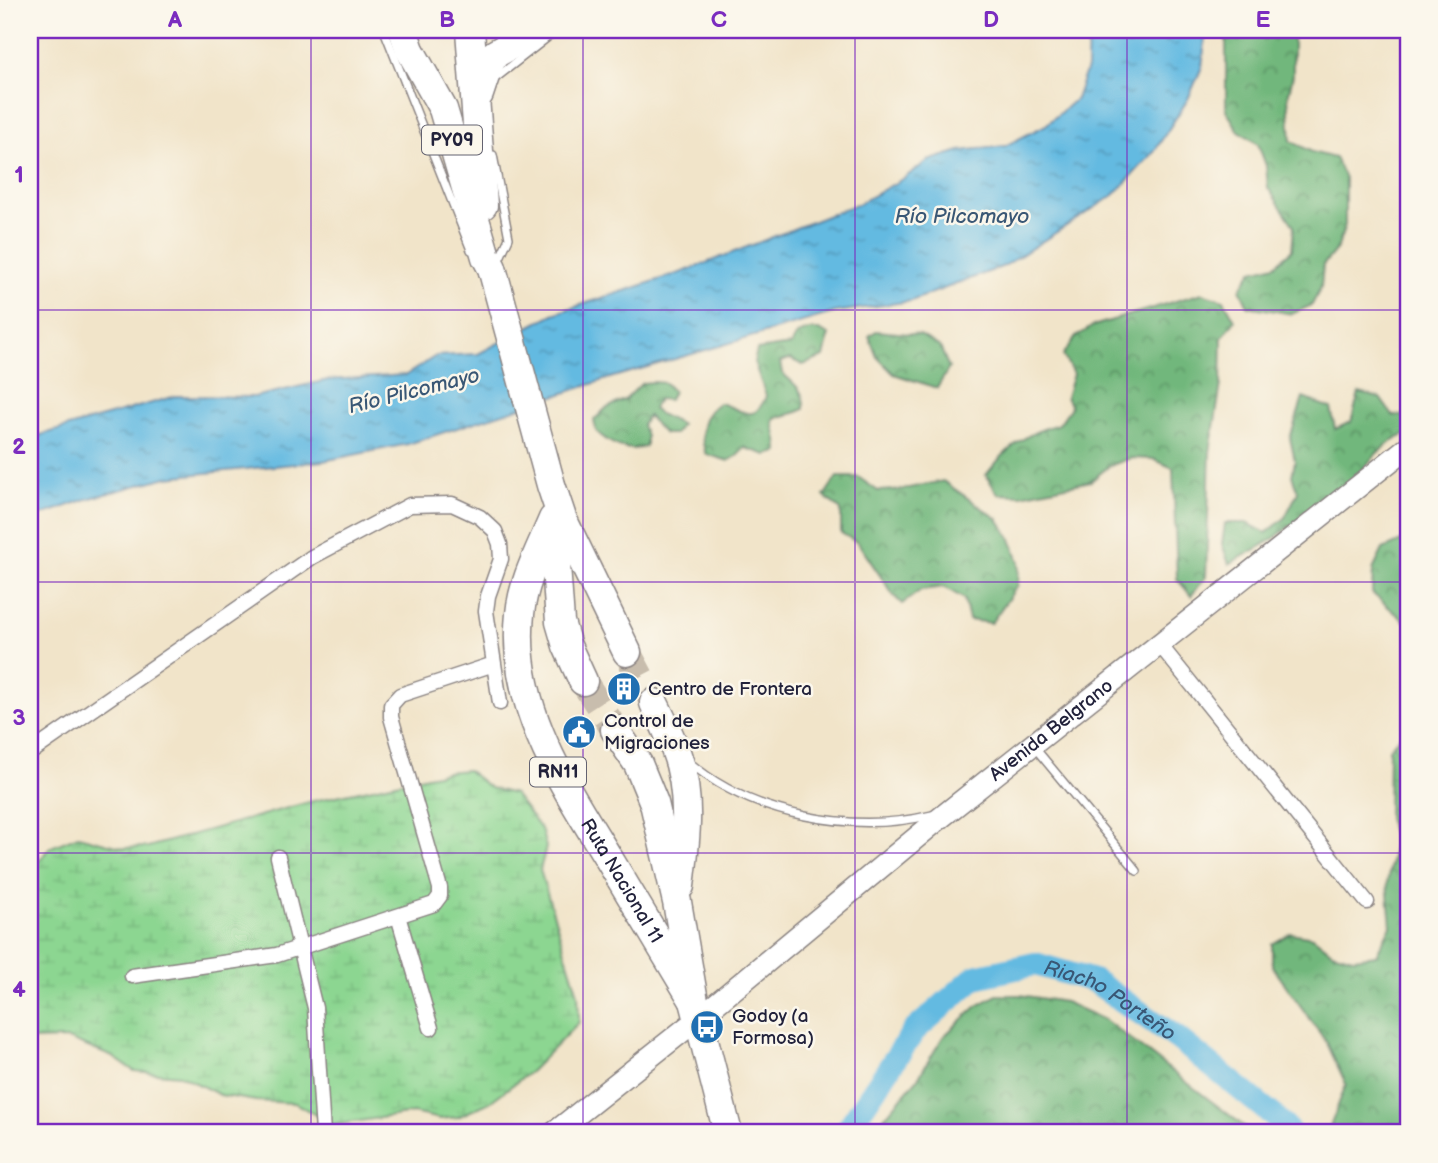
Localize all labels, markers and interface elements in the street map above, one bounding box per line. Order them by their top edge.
text: A [167,6,183,34]
text: B [439,6,455,34]
text: C [711,6,727,34]
text: D [983,6,999,34]
text: E [1256,6,1271,34]
road number: PY09 [422,125,482,154]
text: 1 [14,161,24,189]
water label: Río Pilcomayo [895,204,1029,229]
water label: Río Pilcomayo [346,363,482,419]
text: 2 [12,433,26,461]
building icon: Centro de Frontera [605,670,643,708]
street label: Avenida Belgrano [985,674,1118,786]
place label: Centro de Frontera [648,678,812,701]
text: 3 [12,704,26,732]
place label: Control de Migraciones [604,710,710,755]
public building icon: Control de Migraciones [560,713,598,751]
road number: RN11 [530,758,586,786]
street label: Ruta Nacional 11 [575,814,668,947]
water label: Riacho Porteño [1041,955,1181,1046]
text: 4 [12,976,26,1004]
place label: Godoy (a Formosa) [732,1005,814,1050]
bus stop icon: Godoy (a Formosa) [688,1008,726,1046]

